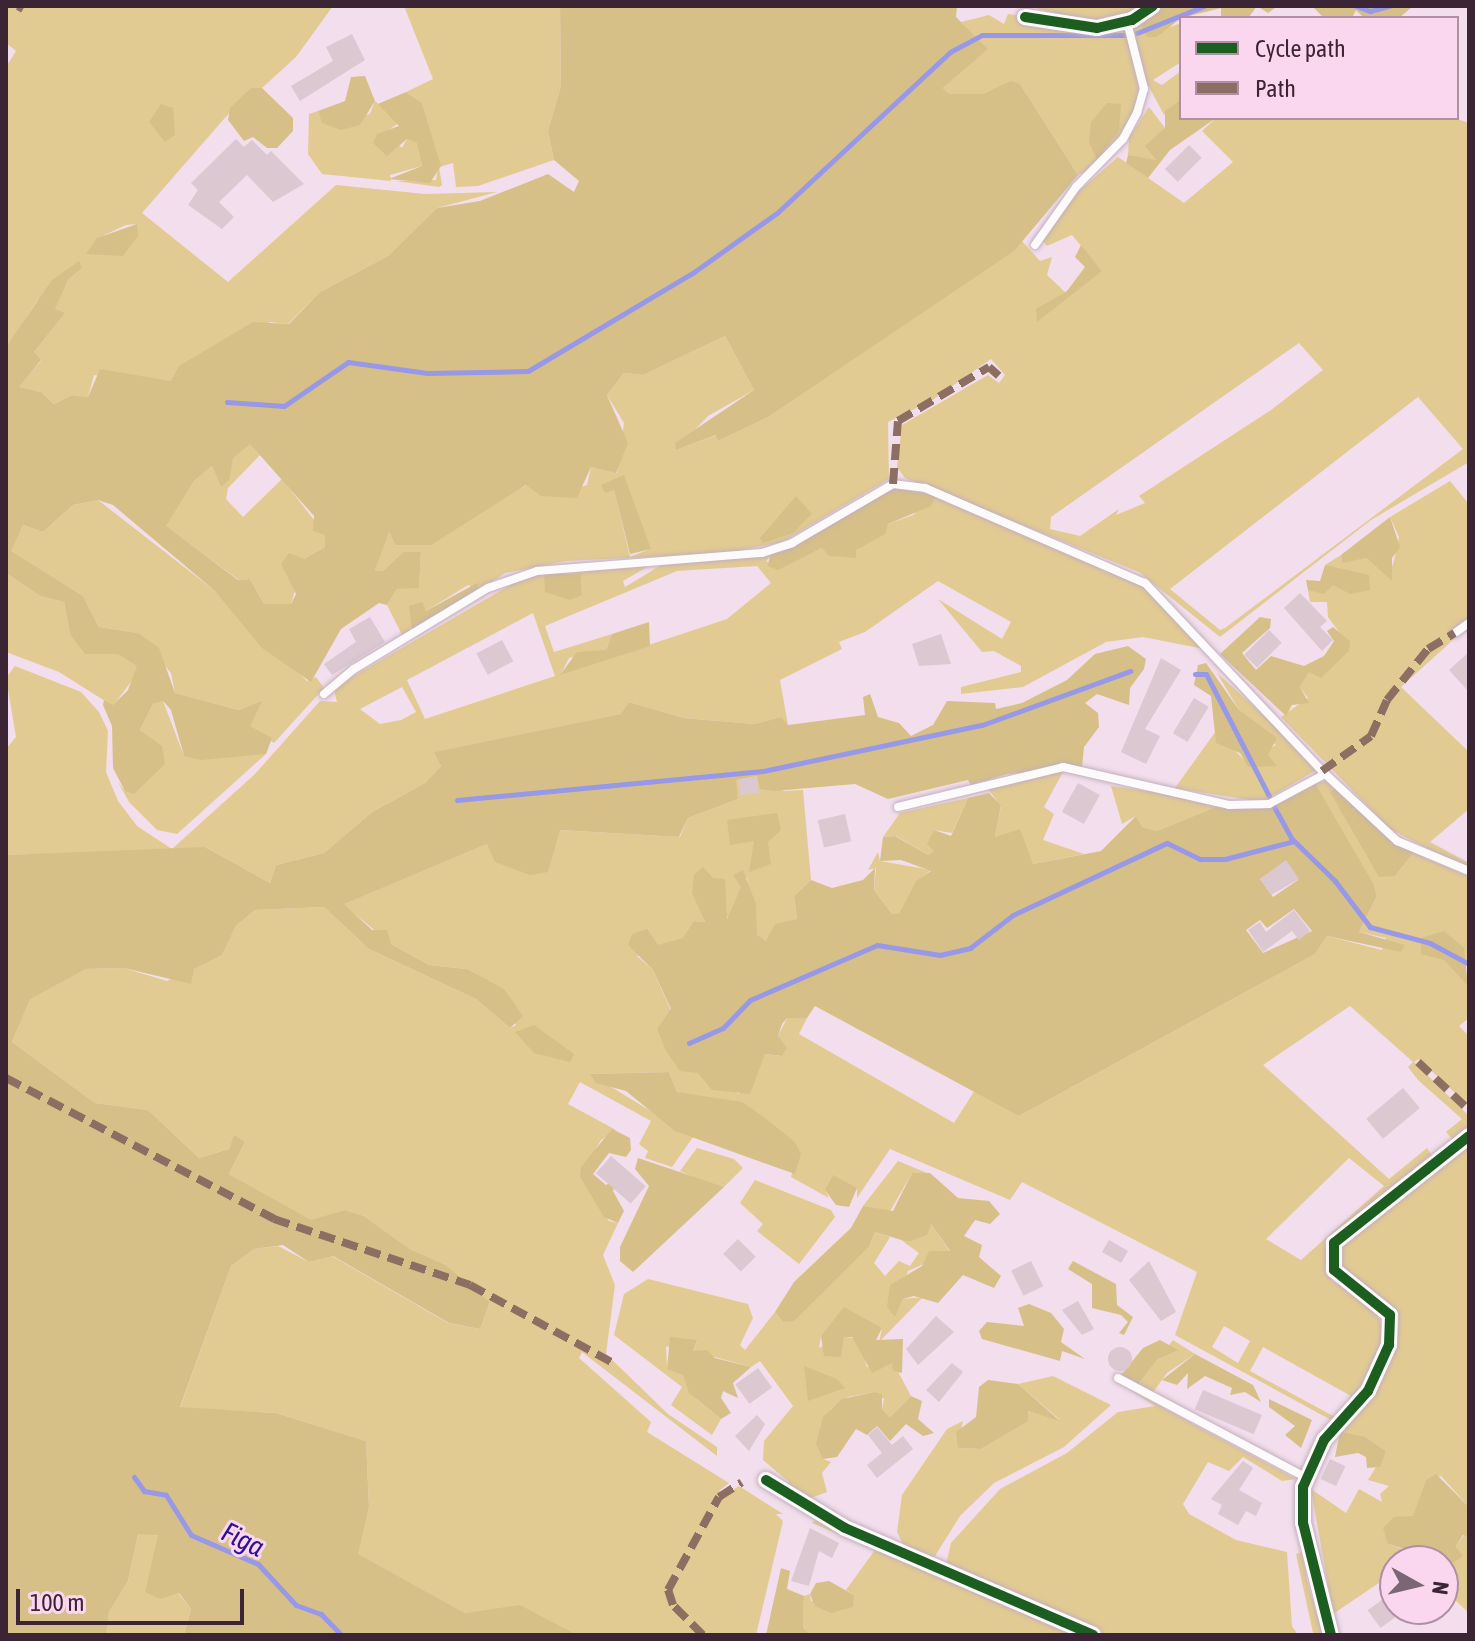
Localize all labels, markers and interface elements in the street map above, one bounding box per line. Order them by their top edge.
legend [1179,16,1459,120]
text: Cycle path [1255,35,1346,62]
text: Path [1255,75,1296,102]
water label: Figa [216,1514,270,1564]
north arrow [1379,1545,1459,1625]
scale bar [20,1573,248,1623]
text: N [1427,1580,1455,1596]
text: 100 m [30,1589,84,1616]

